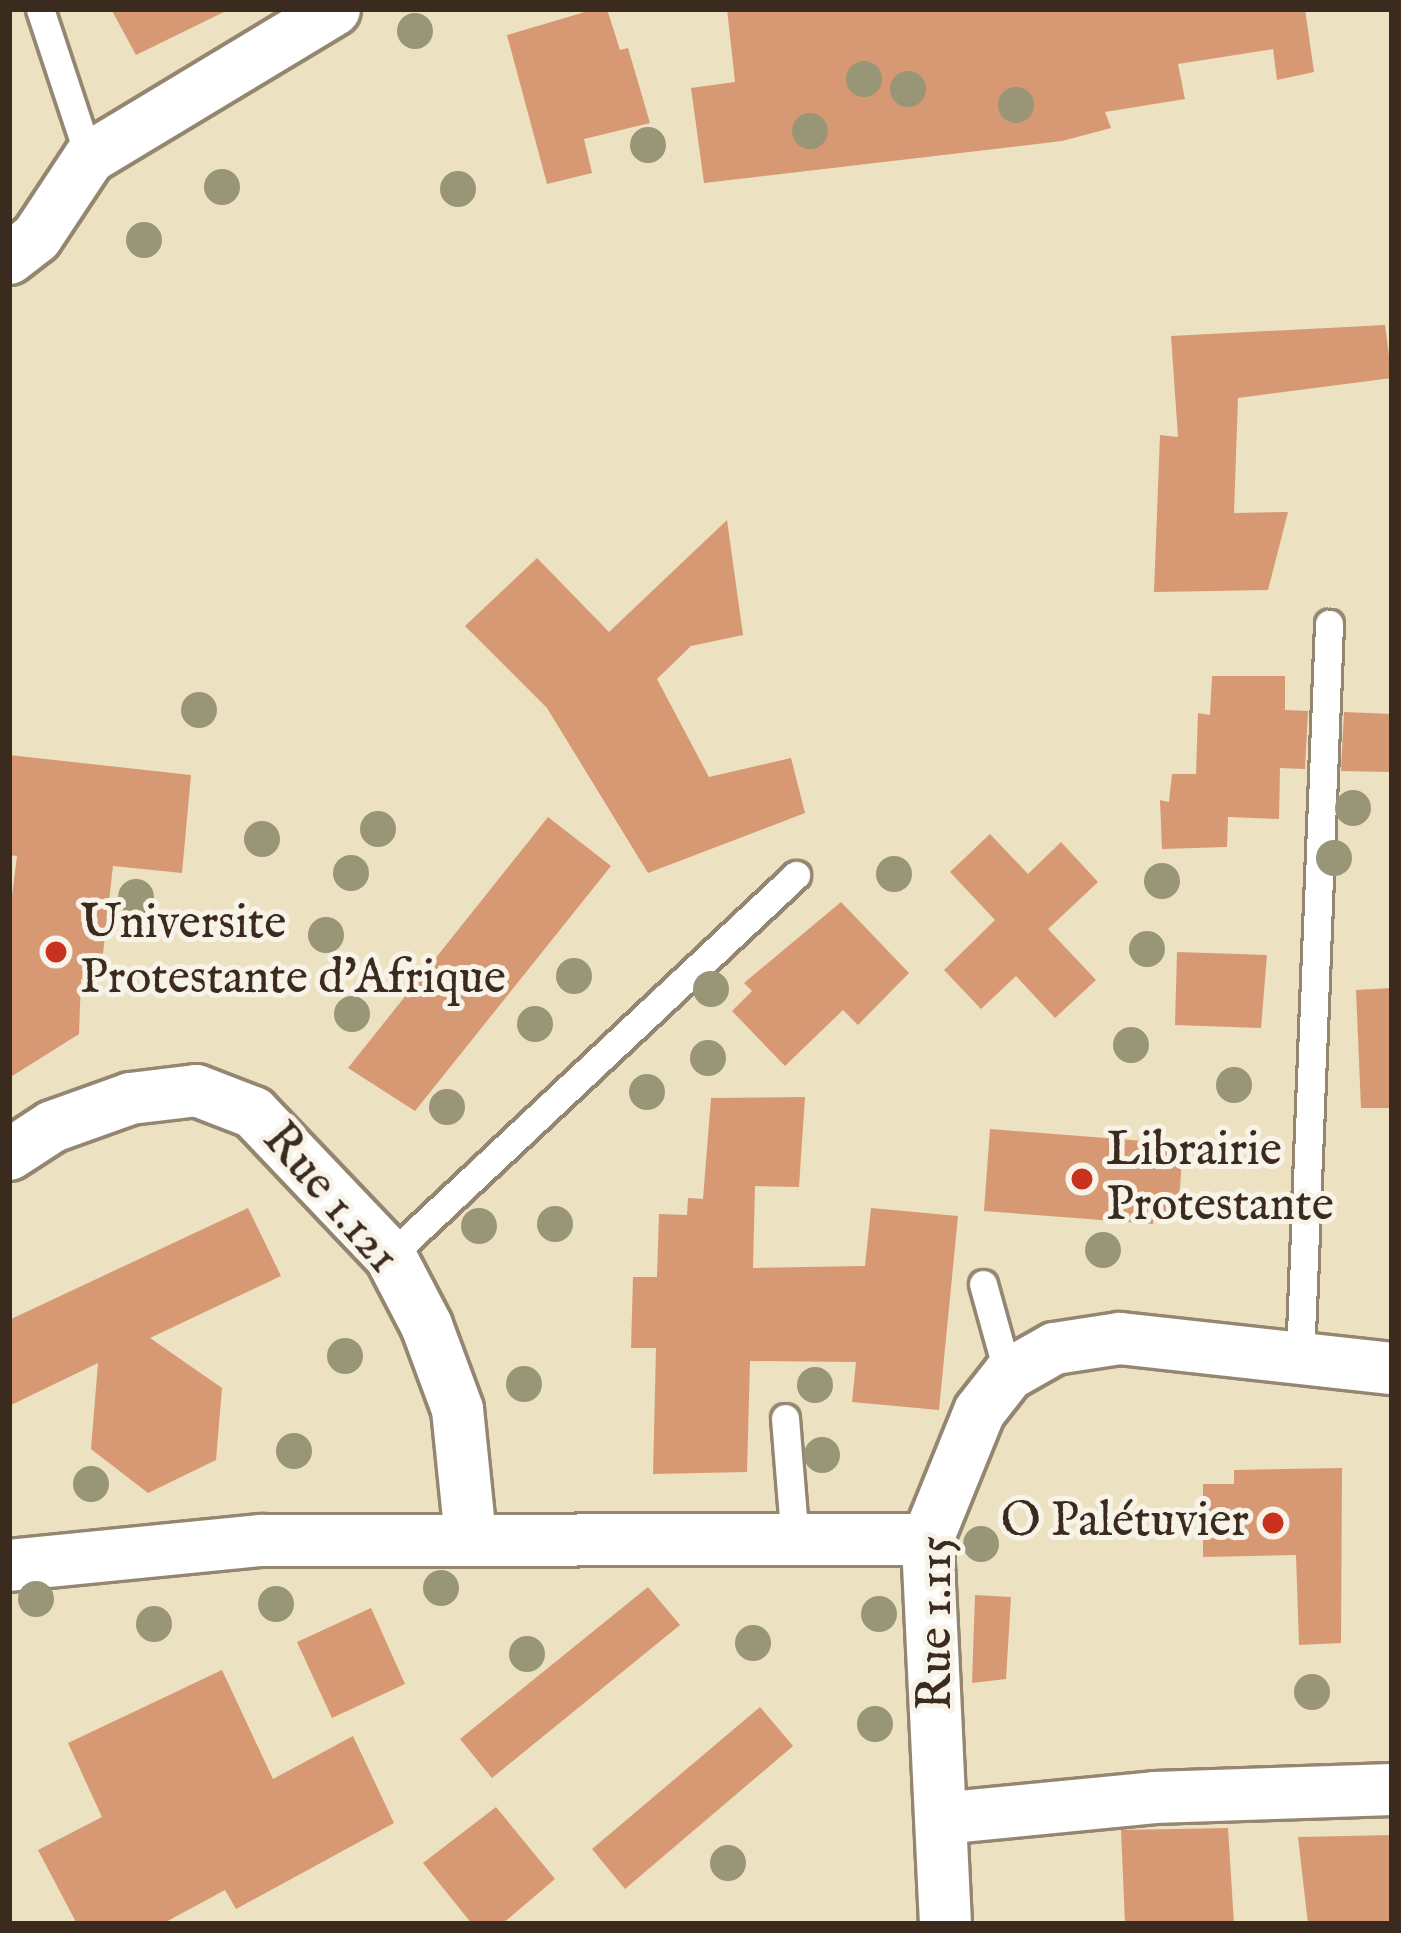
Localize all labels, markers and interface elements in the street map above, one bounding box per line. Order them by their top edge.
place label: Universite Protestante d'Afrique [80,895,506,1008]
marker: Universite Protestante d'Afrique [43,939,69,965]
street label: Rue 1.121 [249,1112,411,1286]
place label: Librairie Protestante [1106,1122,1334,1235]
marker: Librairie Protestante [1069,1166,1095,1192]
place label: O Palétuvier [1001,1494,1249,1552]
marker: O Palétuvier [1260,1510,1286,1536]
street label: Rue 1.115 [909,1535,967,1711]

